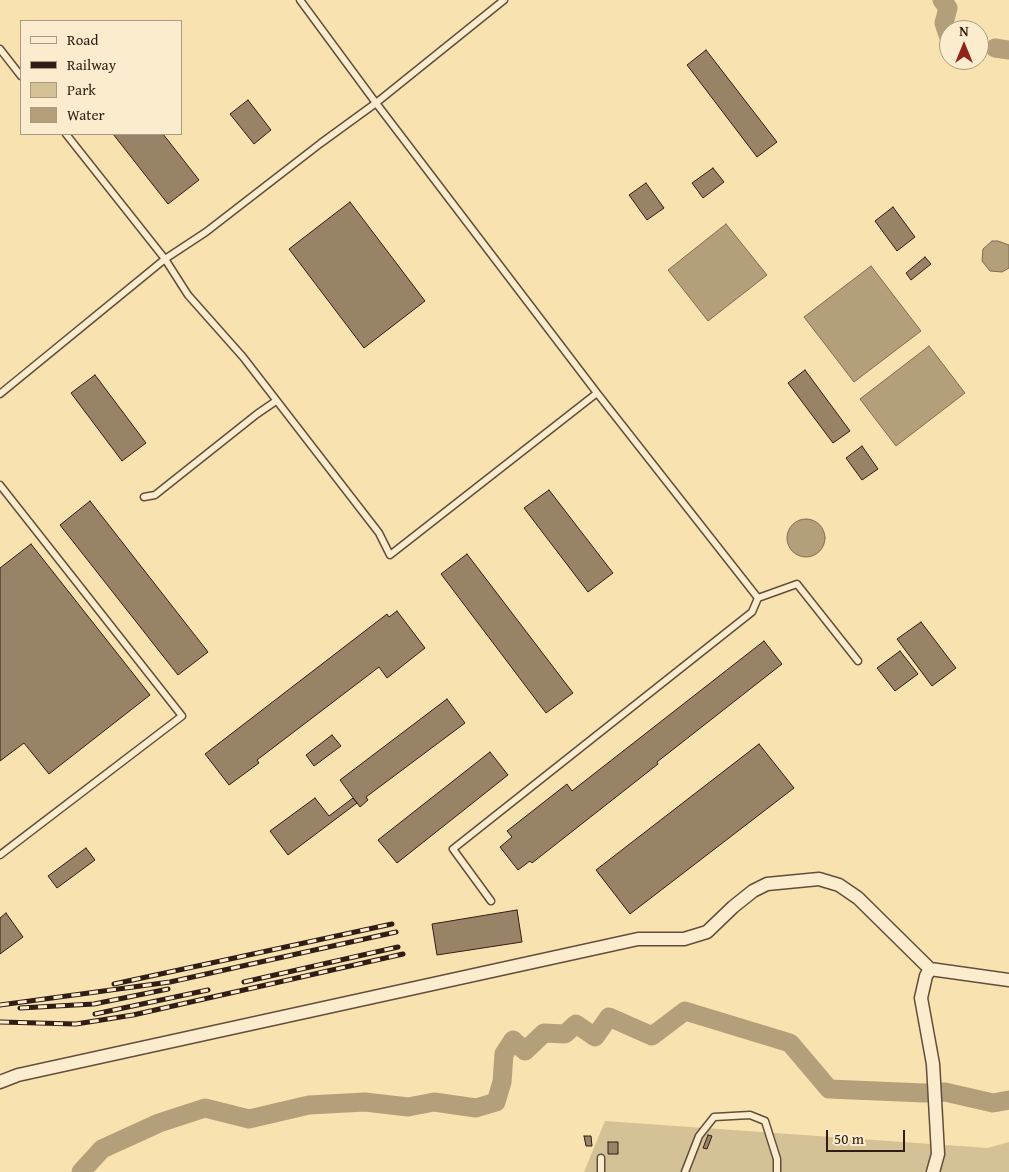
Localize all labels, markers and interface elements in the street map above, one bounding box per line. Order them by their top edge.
legend [20,20,182,135]
north arrow [939,20,989,70]
text: N [959,21,969,41]
text: Road [67,29,98,50]
text: Railway [67,54,116,75]
text: Park [67,79,96,100]
text: Water [67,104,105,125]
scale bar [829,1120,908,1152]
text: 50 m [834,1128,864,1149]

